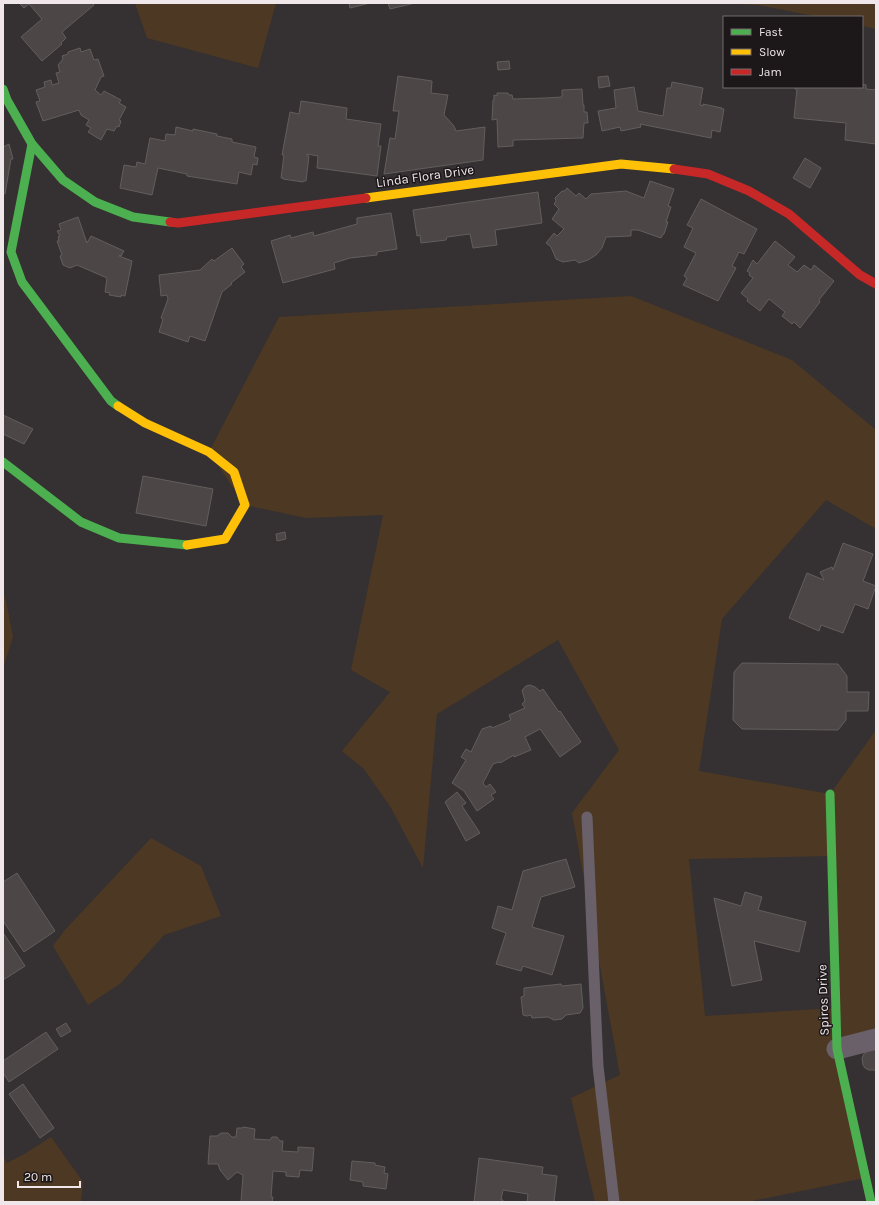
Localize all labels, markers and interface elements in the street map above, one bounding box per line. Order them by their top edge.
legend [723,16,863,88]
text: Fast [759,25,783,39]
text: Slow [759,45,785,59]
text: Jam [759,65,782,79]
street label: Linda Flora Drive [375,162,475,190]
street label: Spiros Drive [814,964,832,1036]
scale bar [18,1163,80,1189]
text: 20 m [24,1170,52,1184]

